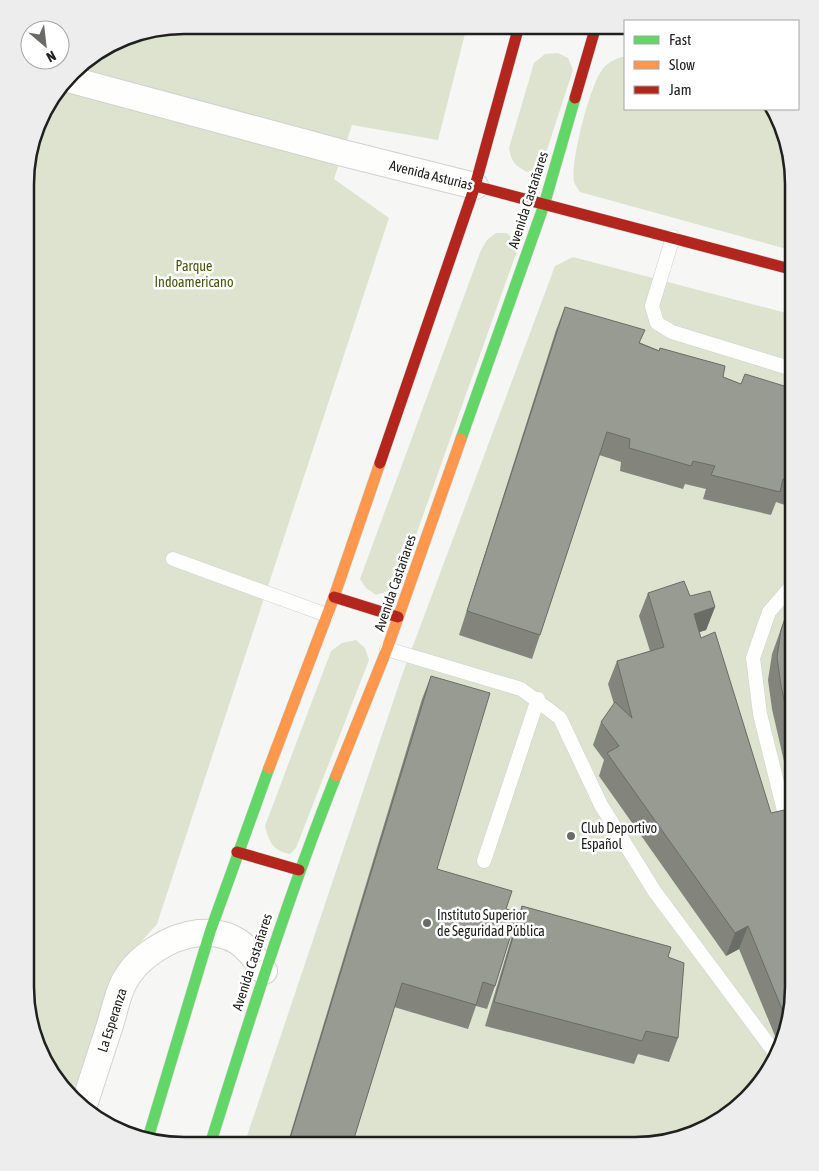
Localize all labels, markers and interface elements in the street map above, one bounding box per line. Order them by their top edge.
north arrow [20,20,70,70]
legend [624,20,799,110]
text: Fast [669,31,691,48]
text: N [44,47,59,65]
text: Slow [669,56,695,73]
text: Jam [669,81,692,98]
street label: Avenida Castañares [505,149,551,250]
street label: Avenida Asturias [388,157,474,193]
park label: Parque Indoamericano [155,258,233,290]
street label: Avenida Castañares [371,533,419,633]
place label: Club Deportivo Español [581,820,657,852]
marker: Club Deportivo Español [565,830,577,842]
place label: Instituto Superior de Seguridad Pública [437,907,545,939]
street label: Avenida Castañares [229,911,275,1012]
marker: Instituto Superior de Seguridad Pública [421,917,433,929]
street label: La Esperanza [94,986,130,1054]

